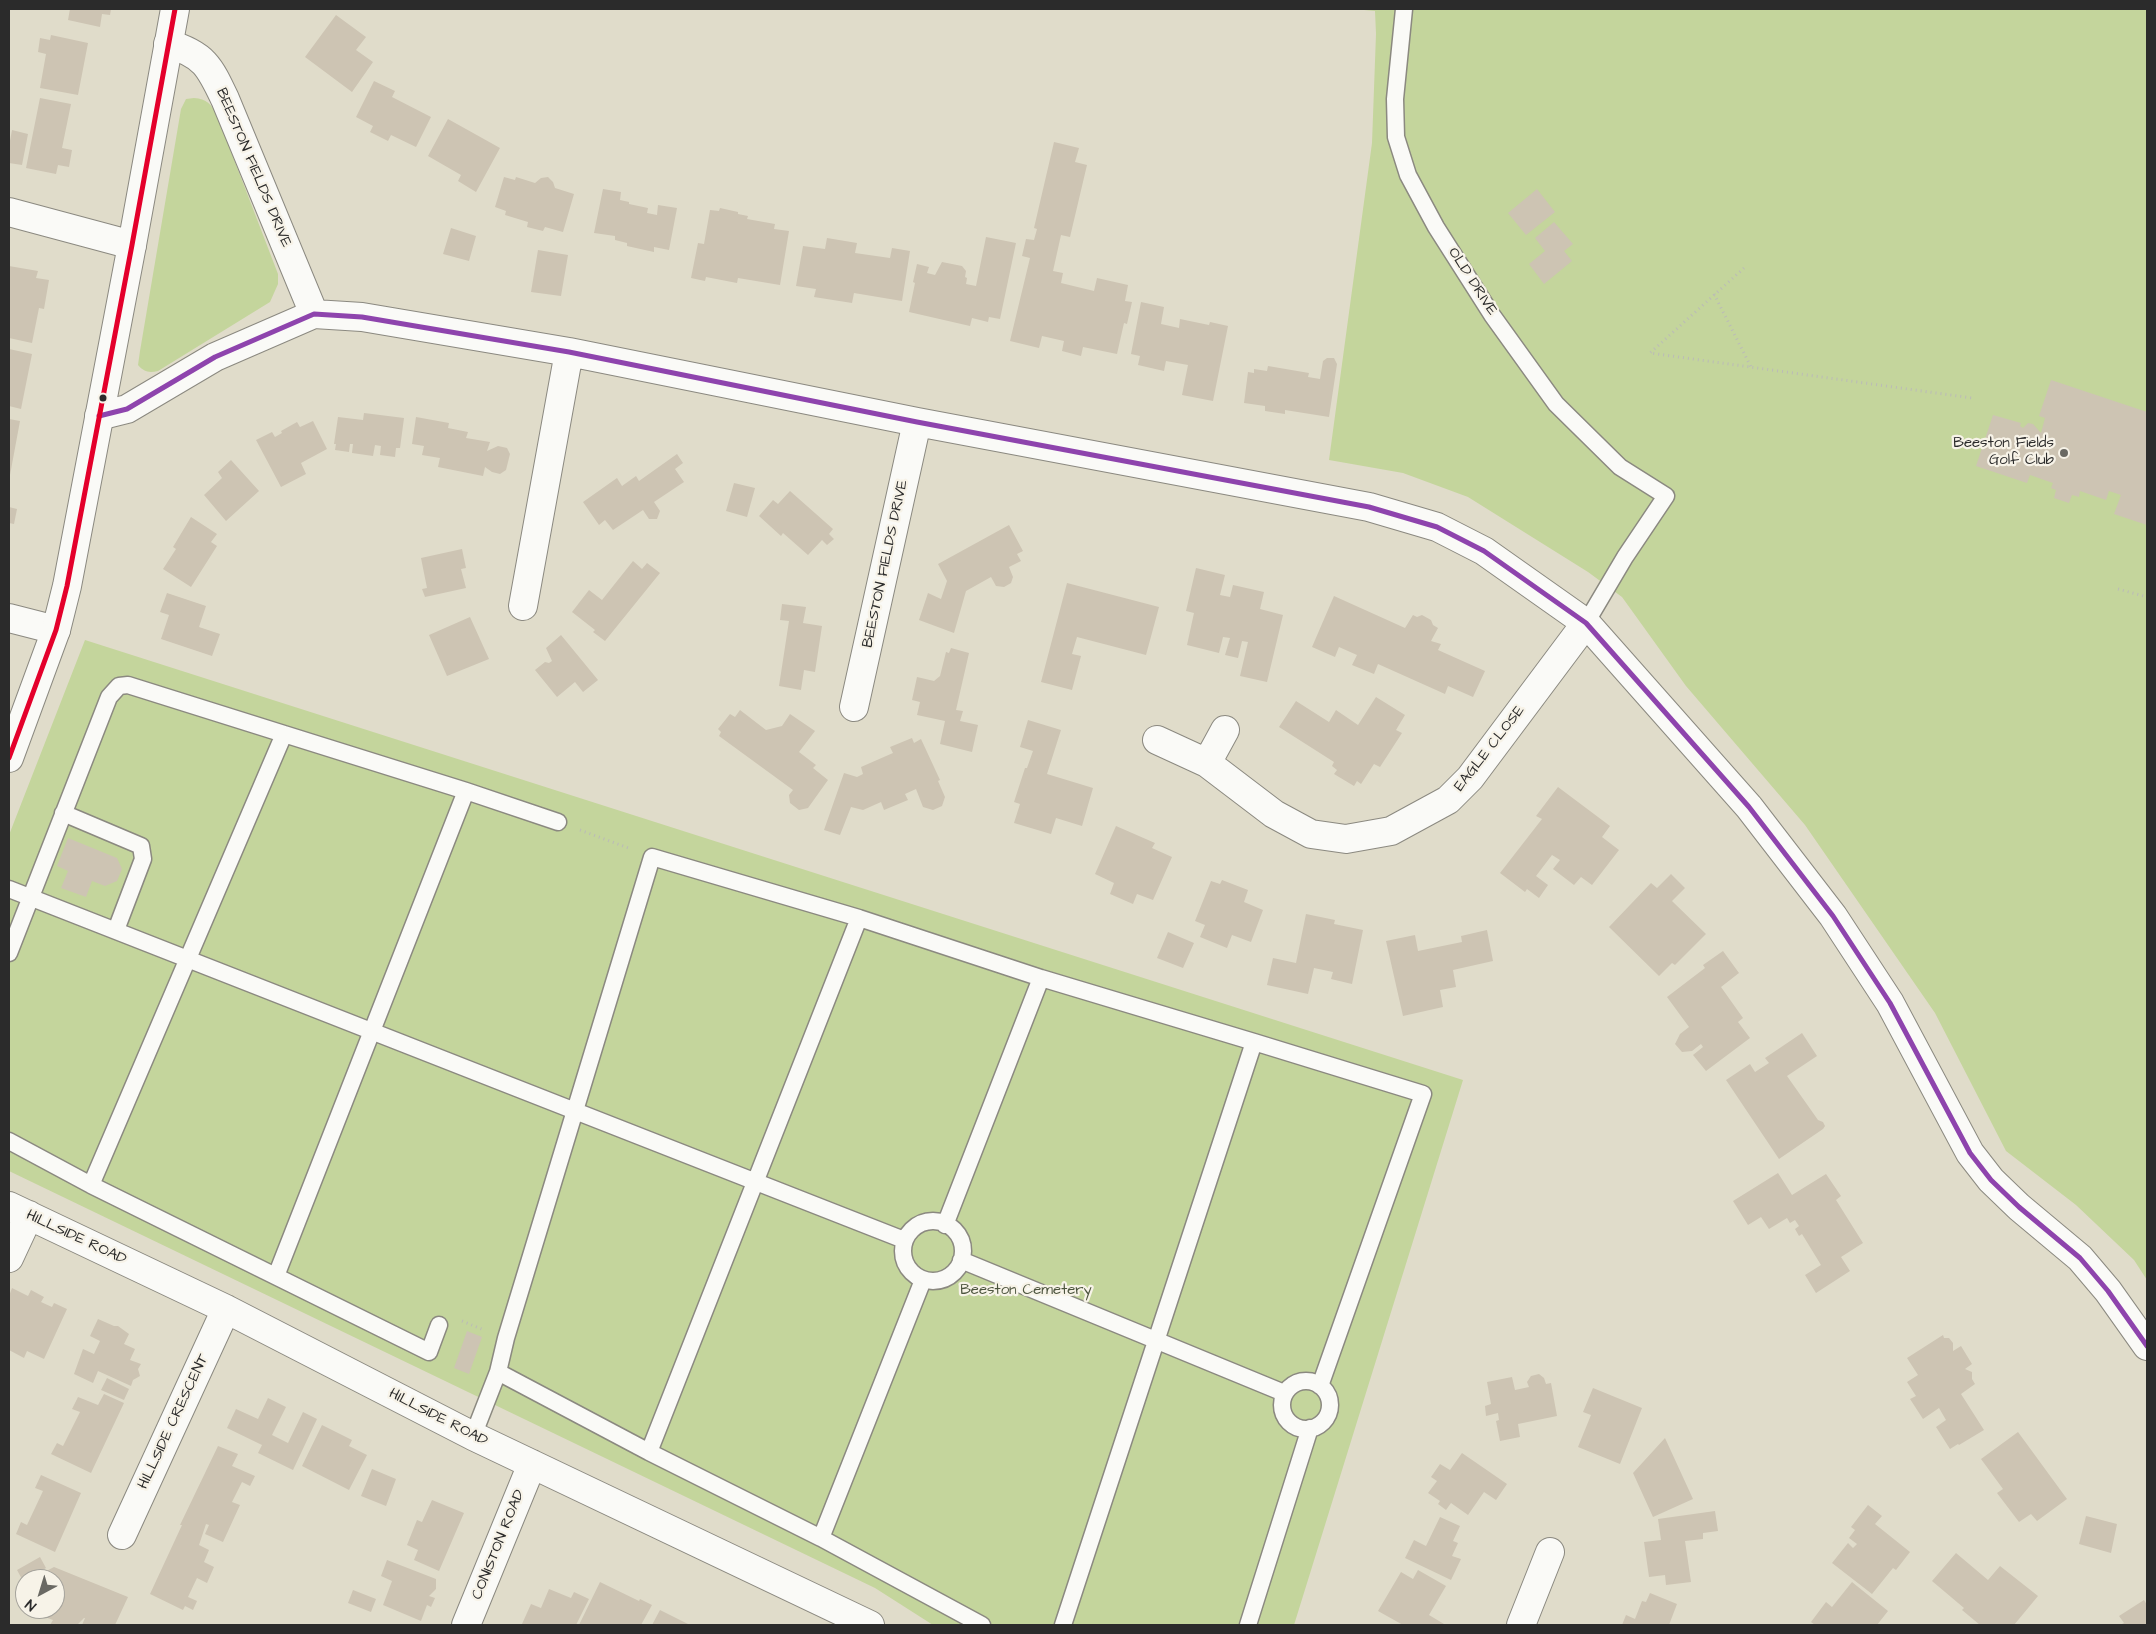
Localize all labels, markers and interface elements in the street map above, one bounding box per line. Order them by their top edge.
street label: BEESTON FIELDS DRIVE [211,86,295,250]
street label: OLD DRIVE [1443,245,1501,319]
unlabelled marker [98,393,108,403]
place label: Beeston Fields Golf Club [1953,435,2054,470]
marker: Beeston Fields Golf Club [2058,447,2070,459]
street label: BEESTON FIELDS DRIVE [859,478,913,650]
street label: EAGLE CLOSE [1451,703,1529,795]
street label: HILLSIDE ROAD [23,1207,129,1269]
park label: Beeston Cemetery [960,1282,1092,1300]
street label: HILLSIDE CRESCENT [135,1352,213,1492]
street label: HILLSIDE ROAD [385,1385,491,1451]
street label: CONISTON ROAD [469,1487,529,1603]
north arrow [15,1569,65,1619]
text: N [21,1594,41,1615]

